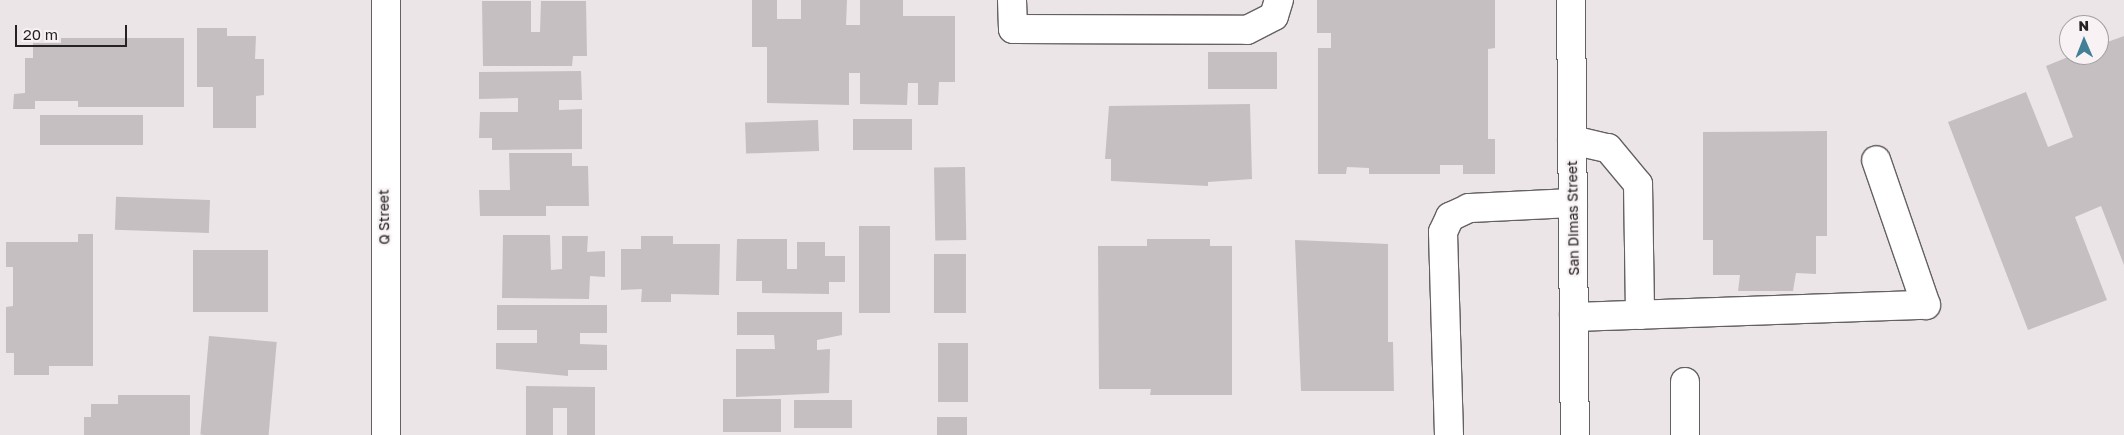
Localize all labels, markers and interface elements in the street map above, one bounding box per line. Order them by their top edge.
scale bar [18,15,130,47]
north arrow [2059,15,2109,65]
text: N [2078,17,2089,34]
text: 20 m [23,25,58,43]
street label: San Dimas Street [1564,160,1582,276]
street label: Q Street [375,189,393,245]

